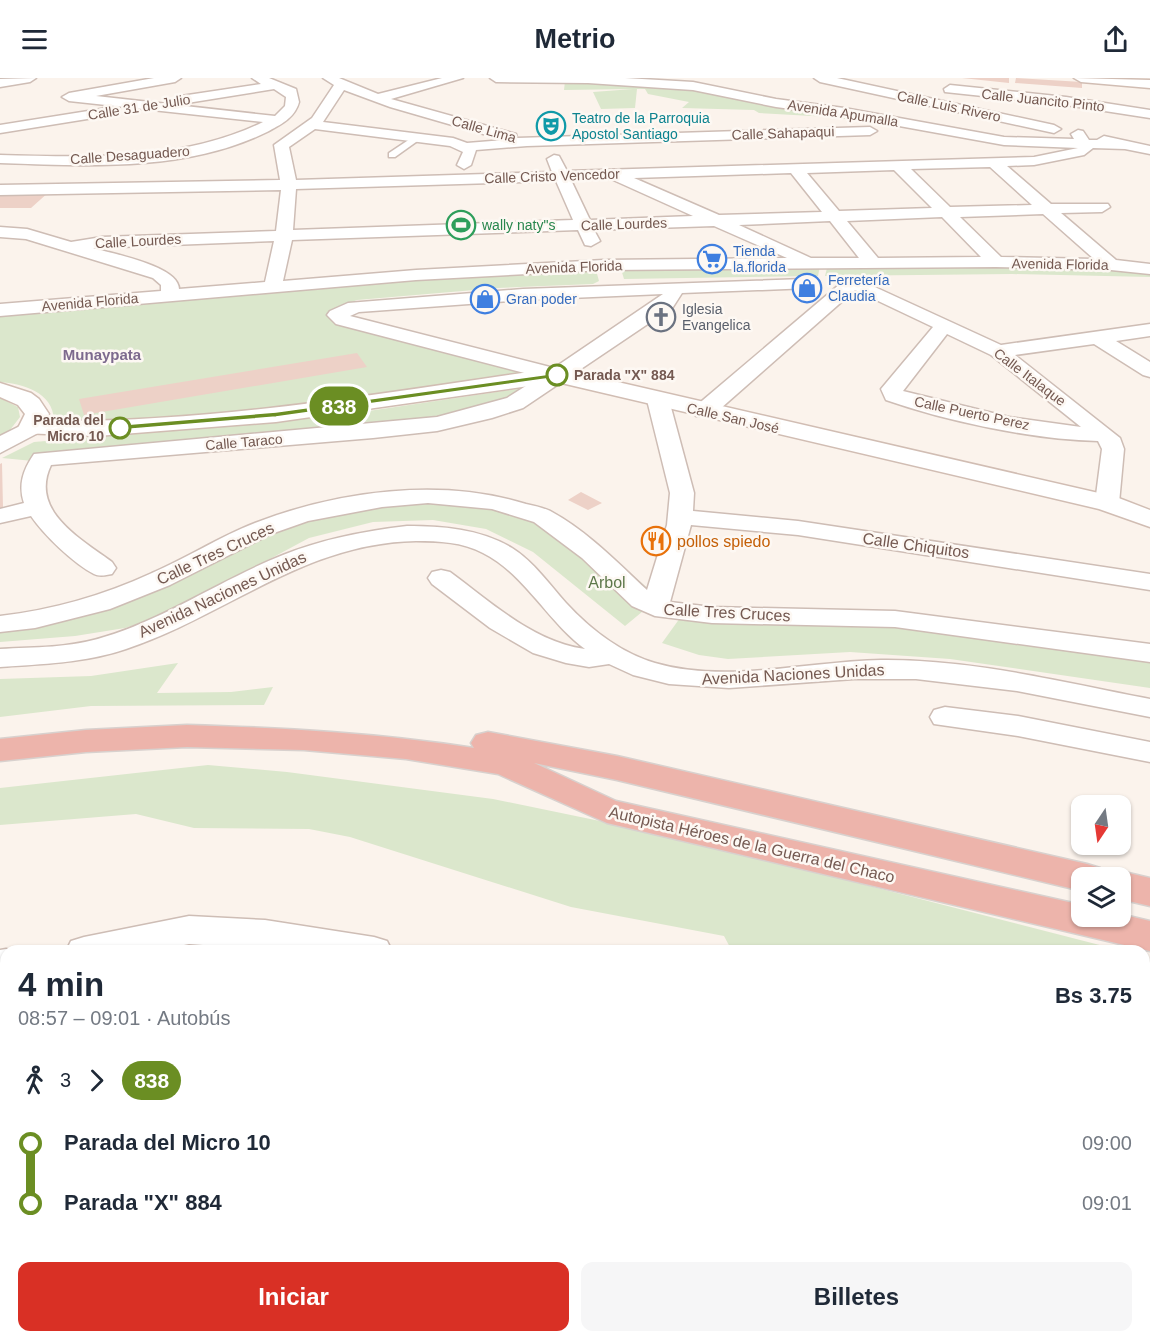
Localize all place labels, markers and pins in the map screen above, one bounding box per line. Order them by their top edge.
theatre icon: Teatro de la Parroquia Apostol Santiago [535,110,567,142]
place label: Teatro de la Parroquia Apostol Santiago [572,110,710,142]
sports icon: wally naty"s [445,209,477,241]
place label: wally naty"s [481,217,555,233]
supermarket icon: Tienda la.florida [696,243,728,275]
place label: Tienda la.florida [733,243,786,275]
shop icon: Ferretería Claudia [791,272,823,304]
place label: Ferretería Claudia [828,272,890,304]
shop icon: Gran poder [469,283,501,315]
place label: Gran poder [506,291,577,307]
church icon: Iglesia Evangelica [645,301,677,333]
place label: Iglesia Evangelica [682,301,751,333]
marker: Parada "X" 884 [546,364,568,386]
place label: Parada "X" 884 [574,367,675,383]
place label: Parada del Micro 10 [33,412,104,444]
marker: Parada del Micro 10 [109,417,131,439]
restaurant icon: pollos spiedo [640,525,672,557]
place label: pollos spiedo [677,533,771,550]

